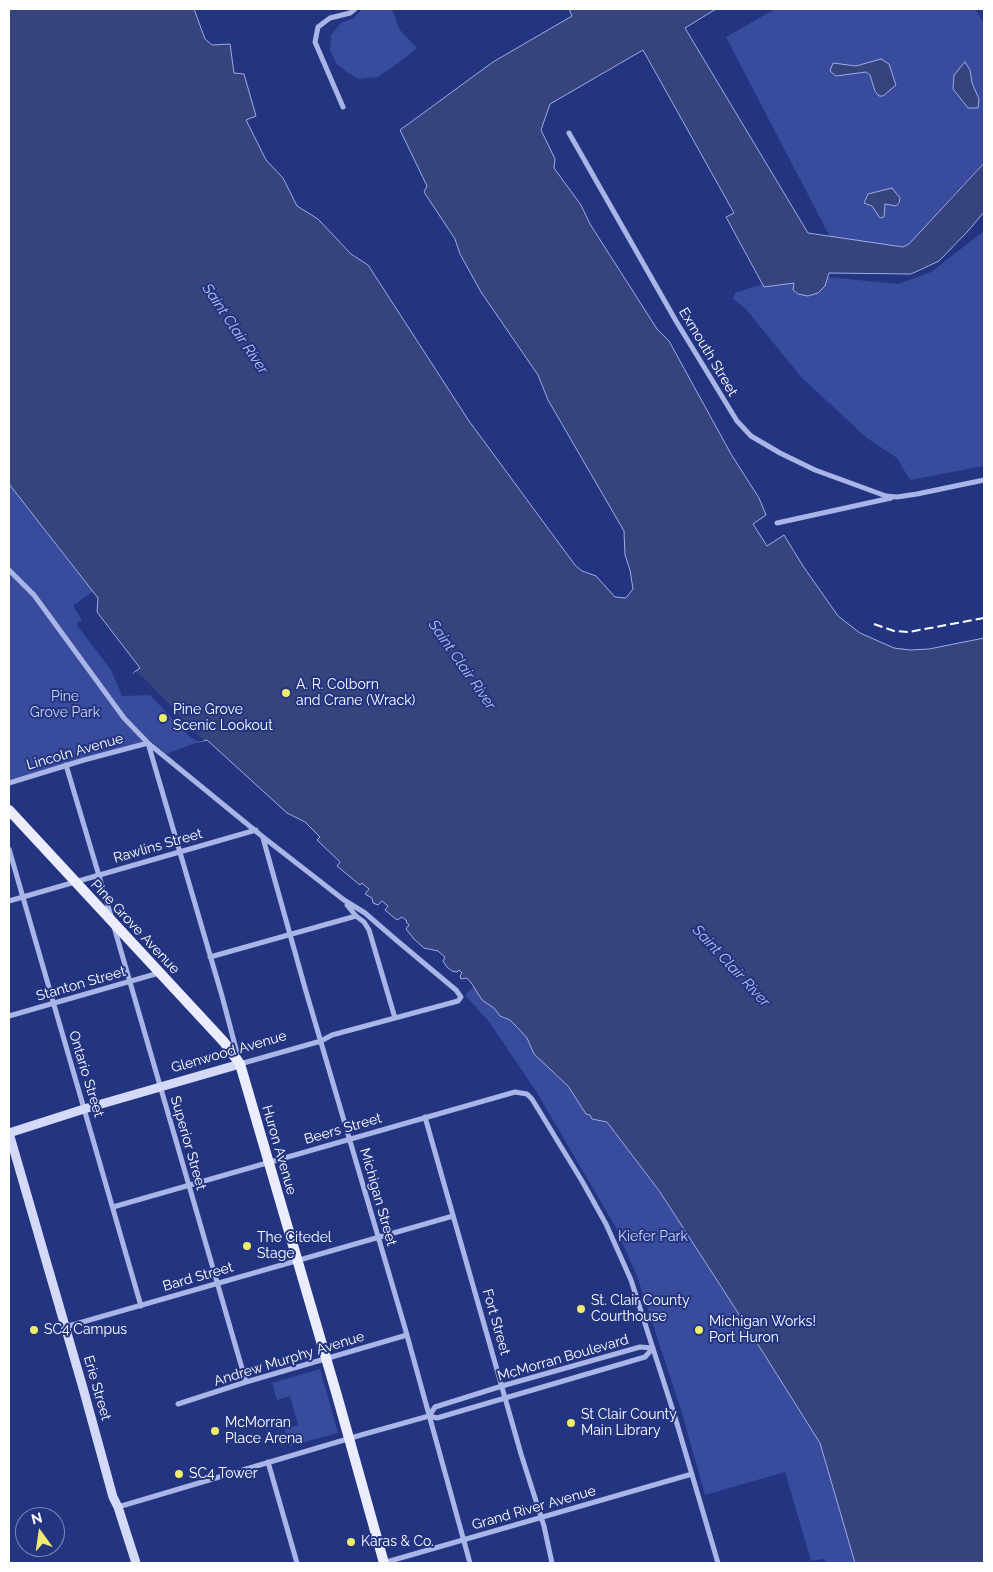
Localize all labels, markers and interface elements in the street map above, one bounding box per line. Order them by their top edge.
water label: Saint Clair River [198,280,272,378]
street label: Exmouth Street [675,305,741,399]
water label: Saint Clair River [424,617,500,713]
place label: A. R. Colborn and Crane (Wrack) [296,677,415,710]
marker: A. R. Colborn and Crane (Wrack) [280,687,292,699]
park label: Pine Grove Park [30,689,100,722]
place label: Pine Grove Scenic Lookout [173,702,273,734]
marker: Pine Grove Scenic Lookout [157,712,169,724]
street label: Lincoln Avenue [25,730,125,774]
street label: Rawlins Street [111,825,205,867]
street label: Pine Grove Avenue [87,876,183,978]
water label: Saint Clair River [688,921,774,1011]
street label: Stanton Street [34,963,128,1005]
street label: Glenwood Avenue [169,1027,289,1077]
street label: Ontario Street [65,1029,107,1119]
street label: Superior Street [167,1094,209,1192]
street label: Huron Avenue [258,1103,300,1197]
street label: Beers Street [302,1110,384,1148]
street label: Michigan Street [356,1146,400,1248]
park label: Kiefer Park [618,1229,688,1245]
place label: The Citedel Stage [257,1230,332,1262]
marker: The Citedel Stage [241,1240,253,1252]
street label: Bard Street [161,1259,235,1295]
street label: Fort Street [479,1287,513,1357]
place label: St. Clair County Courthouse [591,1293,689,1325]
marker: St. Clair County Courthouse [575,1303,587,1315]
place label: Michigan Works! Port Huron [709,1314,816,1346]
place label: SC4 Campus [44,1322,127,1338]
marker: SC4 Campus [28,1324,40,1336]
marker: Michigan Works! Port Huron [693,1324,705,1336]
street label: Andrew Murphy Avenue [212,1328,366,1390]
street label: McMorran Boulevard [495,1331,631,1385]
street label: Erie Street [80,1353,114,1423]
place label: St Clair County Main Library [581,1407,677,1440]
place label: McMorran Place Arena [225,1415,303,1448]
marker: St Clair County Main Library [565,1417,577,1429]
marker: McMorran Place Arena [209,1425,221,1437]
place label: SC4 Tower [189,1466,258,1482]
marker: SC4 Tower [173,1468,185,1480]
street label: Grand River Avenue [470,1482,598,1534]
north arrow [15,1507,65,1557]
text: N [29,1509,44,1527]
place label: Karas & Co. [361,1534,434,1550]
marker: Karas & Co. [345,1536,357,1548]

